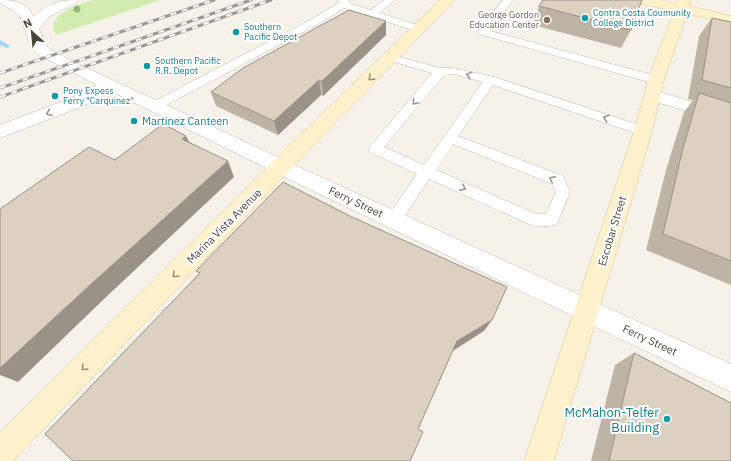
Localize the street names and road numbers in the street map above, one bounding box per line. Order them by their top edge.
street label: Ferry Street [327,183,386,221]
street label: Marina Vista Avenue [184,186,264,266]
street label: Escobar Street [595,194,629,268]
street label: Ferry Street [621,321,680,359]

